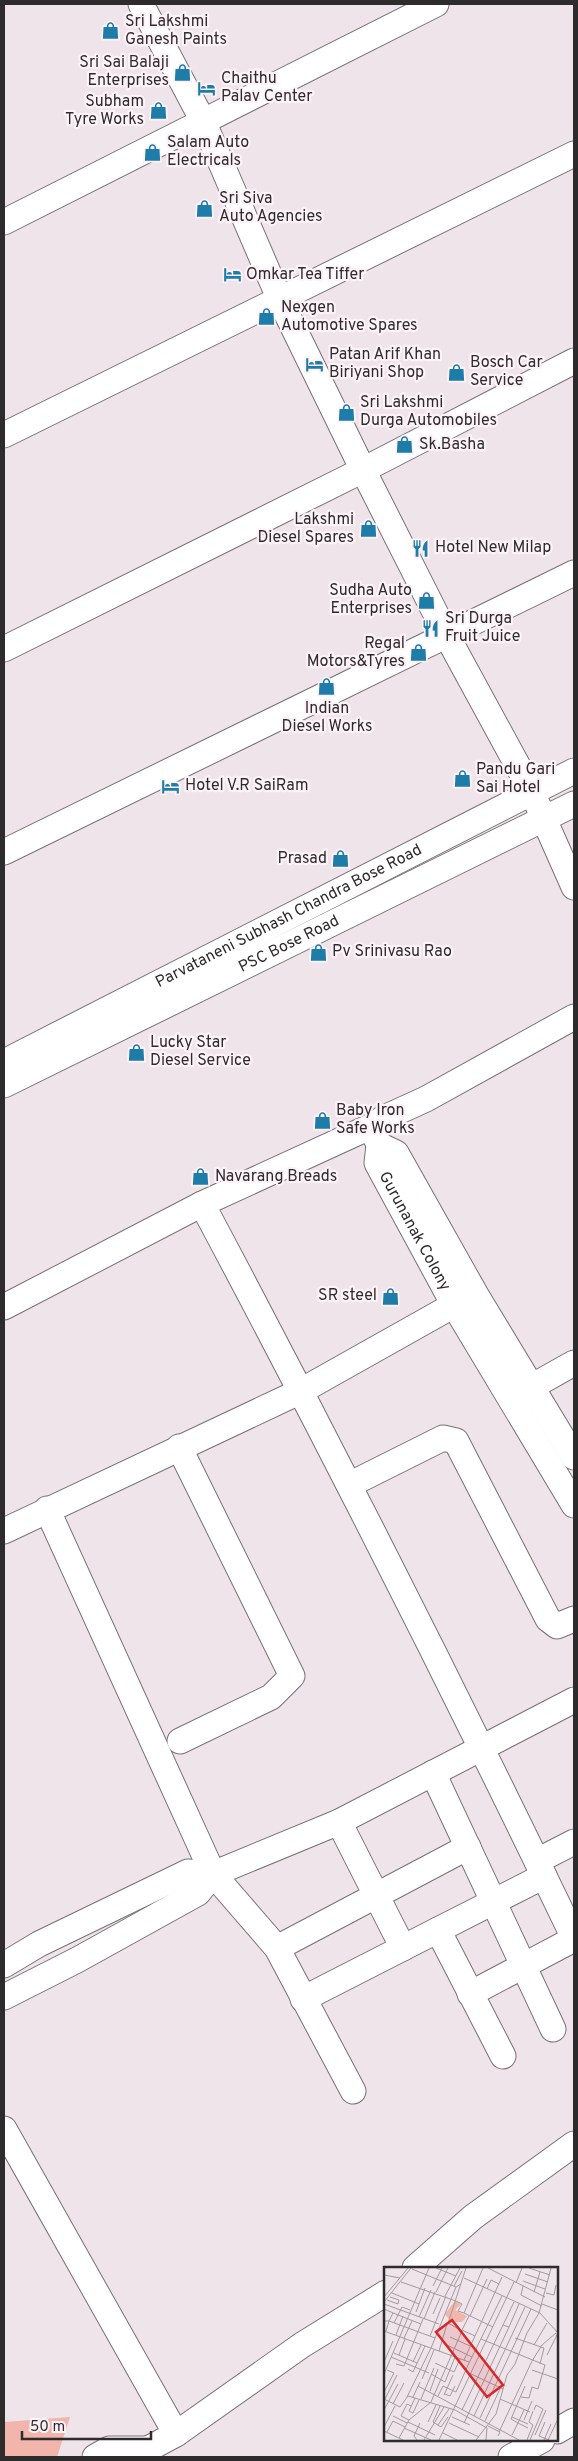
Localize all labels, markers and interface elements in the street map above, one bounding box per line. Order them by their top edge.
place label: Sri Lakshmi Ganesh Paints [125,12,227,50]
shop icon: Sri Lakshmi Ganesh Paints [101,21,121,41]
place label: Sri Sai Balaji Enterprises [79,53,169,91]
shop icon: Sri Sai Balaji Enterprises [173,62,193,82]
place label: Chaithu Palav Center [221,69,313,107]
hotel icon: Chaithu Palav Center [197,78,217,98]
place label: Subham Tyre Works [65,92,144,130]
shop icon: Subham Tyre Works [148,101,168,121]
place label: Salam Auto Electricals [167,133,249,171]
shop icon: Salam Auto Electricals [143,142,163,162]
place label: Sri Siva Auto Agencies [219,189,322,227]
shop icon: Sri Siva Auto Agencies [195,198,215,218]
hotel icon: Omkar Tea Tiffer [222,265,242,285]
place label: Omkar Tea Tiffer [246,265,364,285]
place label: Nexgen Automotive Spares [281,298,418,336]
shop icon: Nexgen Automotive Spares [257,307,277,327]
place label: Patan Arif Khan Biriyani Shop [329,345,441,383]
place label: Bosch Car Service [470,353,543,391]
hotel icon: Patan Arif Khan Biriyani Shop [305,354,325,374]
shop icon: Bosch Car Service [446,362,466,382]
place label: Sri Lakshmi Durga Automobiles [360,393,497,431]
shop icon: Sri Lakshmi Durga Automobiles [336,402,356,422]
shop icon: Sk.Basha [395,435,415,455]
place label: Sk.Basha [419,435,485,455]
place label: Lakshmi Diesel Spares [257,510,354,548]
shop icon: Lakshmi Diesel Spares [358,519,378,539]
restaurant icon: Hotel New Milap [411,538,431,558]
place label: Hotel New Milap [435,538,551,558]
place label: Sudha Auto Enterprises [329,581,412,619]
shop icon: Sudha Auto Enterprises [416,590,436,610]
place label: Sri Durga Fruit Juice [445,609,520,647]
restaurant icon: Sri Durga Fruit Juice [421,618,441,638]
place label: Regal Motors&Tyres [307,634,405,672]
shop icon: Regal Motors&Tyres [409,643,429,663]
shop icon: Indian Diesel Works [317,677,337,697]
place label: Indian Diesel Works [282,699,372,737]
place label: Pandu Gari Sai Hotel [476,760,555,798]
shop icon: Pandu Gari Sai Hotel [452,769,472,789]
hotel icon: Hotel V.R SaiRam [161,776,181,796]
place label: Hotel V.R SaiRam [185,776,308,796]
street label: Parvataneni Subhash Chandra Bose Road [153,840,426,993]
place label: Prasad [278,849,327,869]
shop icon: Prasad [331,849,351,869]
street label: PSC Bose Road [236,911,343,978]
shop icon: Pv Srinivasu Rao [308,942,328,962]
place label: Pv Srinivasu Rao [332,942,452,962]
place label: Lucky Star Diesel Service [150,1033,251,1071]
shop icon: Lucky Star Diesel Service [126,1042,146,1062]
place label: Baby Iron Safe Works [336,1101,415,1139]
shop icon: Baby Iron Safe Works [312,1110,332,1130]
shop icon: Navarang Breads [191,1167,211,1187]
place label: Navarang Breads [215,1167,337,1187]
street label: Gurunanak Colony [374,1168,455,1295]
place label: SR steel [318,1286,377,1306]
shop icon: SR steel [381,1286,401,1306]
inset map [384,2267,558,2441]
scale bar [22,2408,151,2440]
text: 50 m [30,2418,65,2437]

